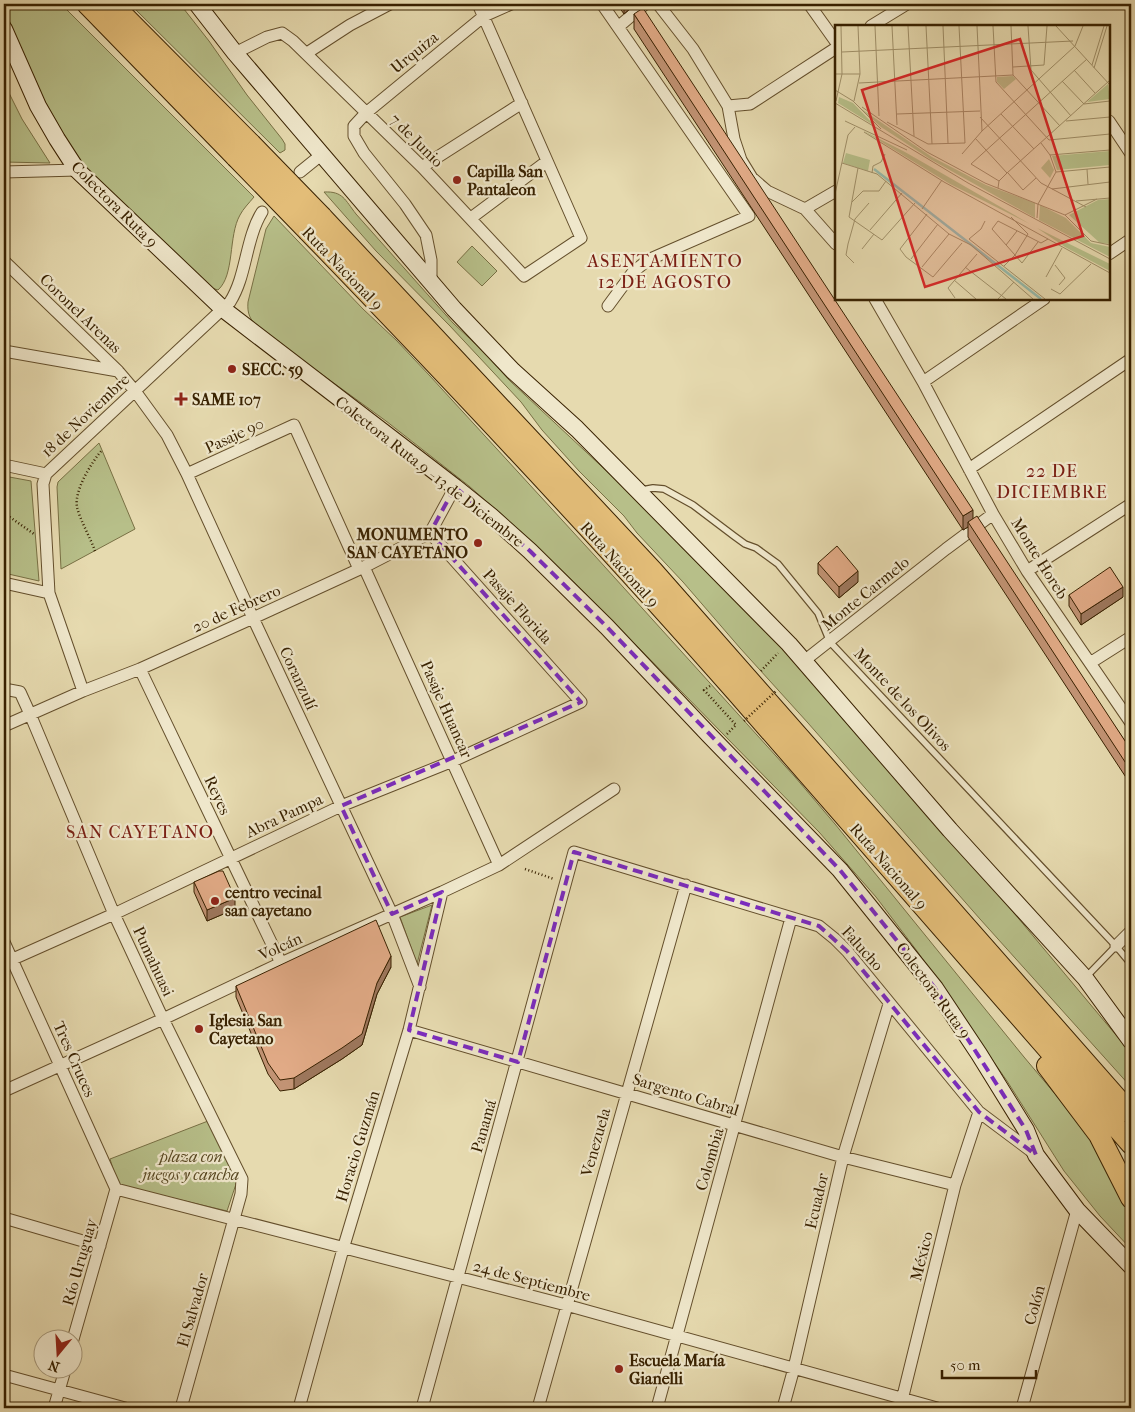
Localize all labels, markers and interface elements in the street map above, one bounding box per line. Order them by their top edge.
inset map [835,25,1110,300]
street label: Urquiza [387,27,442,77]
street label: 7 de Junio [386,110,447,171]
street label: Colectora Ruta 9 [67,157,162,252]
place label: Capilla San Pantaleon [467,162,544,199]
marker: Capilla San Pantaleon [451,174,463,186]
street label: Ruta Nacional 9 [298,223,387,314]
district label: ASENTAMIENTO 12 DE AGOSTO [586,251,743,293]
street label: Coronel Arenas [36,270,125,357]
place label: SECC. 59 [242,360,303,380]
marker: SECC. 59 [226,363,238,375]
street label: 18 de Noviembre [37,370,133,461]
place label: SAME 107 [192,390,261,409]
marker: SAME 107 [174,392,188,406]
street label: Colectora Ruta 9 - 13 de Diciembre [332,392,528,551]
street label: Pasaje 90 [202,414,267,457]
district label: 22 DE DICIEMBRE [996,461,1108,503]
street label: Monte Horeb [1007,514,1072,602]
street label: Ruta Nacional 9 [576,518,663,611]
place label: MONUMENTO SAN CAYETANO [347,525,468,562]
marker: MONUMENTO SAN CAYETANO [472,537,484,549]
street label: Monte Carmelo [818,552,913,634]
street label: Pasaje Florida [479,565,557,648]
street label: 20 de Febrero [189,581,283,636]
street label: Coranzulí [276,644,322,713]
street label: Monte de los Olivos [850,644,955,755]
street label: Pasaje Huancar [417,657,477,761]
street label: Reyes [200,773,235,818]
street label: Abra Pampa [242,789,326,842]
street label: Ruta Nacional 9 [846,819,931,914]
district label: SAN CAYETANO [66,822,214,843]
place label: centro vecinal san cayetano [225,883,322,921]
marker: centro vecinal san cayetano [209,895,221,907]
street label: Falucho [838,922,887,974]
street label: Pumahuasi [129,923,178,1000]
street label: Volcán [255,928,306,965]
street label: Colectora Ruta 9 [892,938,975,1042]
place label: Iglesia San Cayetano [209,1011,283,1049]
street label: Tres Cruces [49,1018,100,1100]
marker: Iglesia San Cayetano [193,1023,205,1035]
street label: Sargento Cabral [630,1069,742,1120]
street label: Horacio Guzmán [332,1088,384,1204]
street label: Panamá [467,1097,500,1155]
street label: Venezuela [576,1105,614,1179]
street label: Colombia [691,1125,728,1193]
park label: plaza con juegos y cancha [138,1147,239,1184]
street label: Ecuador [801,1171,832,1231]
street label: Río Uruguay [58,1216,101,1308]
street label: México [906,1229,937,1283]
street label: 24 de Septiembre [471,1256,593,1305]
street label: El Salvador [173,1271,212,1349]
street label: Colón [1020,1282,1049,1327]
north arrow [32,1330,82,1380]
scale bar [942,1347,1036,1379]
place label: Escuela María Gianelli [629,1351,725,1388]
text: N [46,1356,62,1376]
text: 50 m [950,1356,981,1374]
marker: Escuela María Gianelli [613,1363,625,1375]

